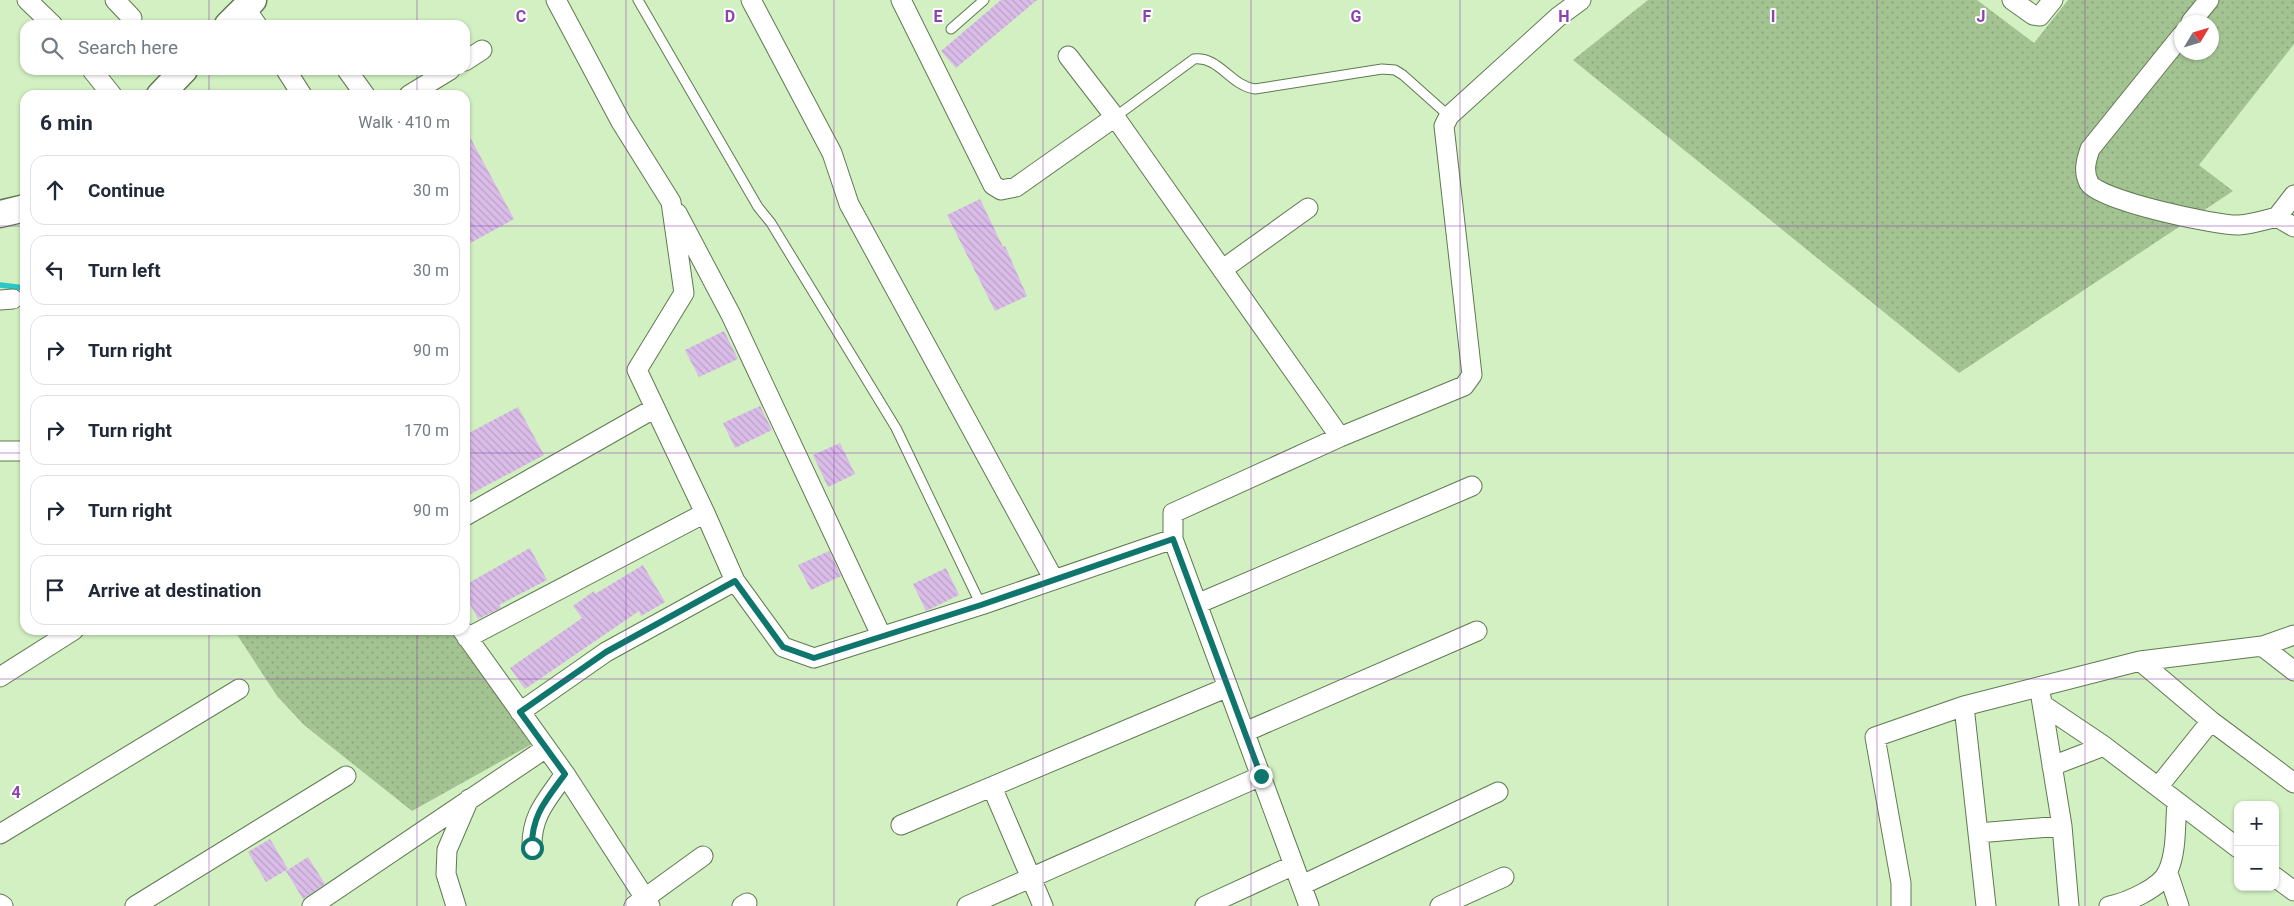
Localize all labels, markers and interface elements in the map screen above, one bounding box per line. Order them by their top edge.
text: C [516,7,526,26]
text: D [725,7,735,26]
text: E [934,7,943,26]
text: F [1143,7,1152,26]
text: G [1351,7,1362,26]
text: H [1558,7,1570,26]
text: I [1771,7,1775,26]
text: J [1977,7,1985,26]
north arrow [2174,15,2219,60]
search box [20,20,470,75]
icon: search [38,34,66,62]
text: Search here [78,36,178,59]
text: 6 min [40,111,93,135]
text: Walk · 410 m [358,113,450,132]
icon: ahead [41,176,69,204]
text: Continue [88,179,165,202]
text: 30 m [413,181,449,200]
icon: left [41,256,69,284]
text: Turn left [88,259,161,282]
text: 30 m [413,261,449,280]
icon: right [41,336,69,364]
text: Turn right [88,339,172,362]
text: 90 m [413,341,449,360]
icon: right [41,416,69,444]
text: Turn right [88,419,172,442]
text: 170 m [404,421,449,440]
icon: right [41,496,69,524]
text: Turn right [88,499,172,522]
text: 90 m [413,501,449,520]
icon: arrive [41,576,69,604]
text: Arrive at destination [88,579,261,602]
route end [1250,765,1273,788]
text: 4 [11,783,21,802]
map controls [2234,801,2279,891]
button: + [2234,801,2279,846]
route start [521,837,544,860]
button: − [2234,846,2279,891]

